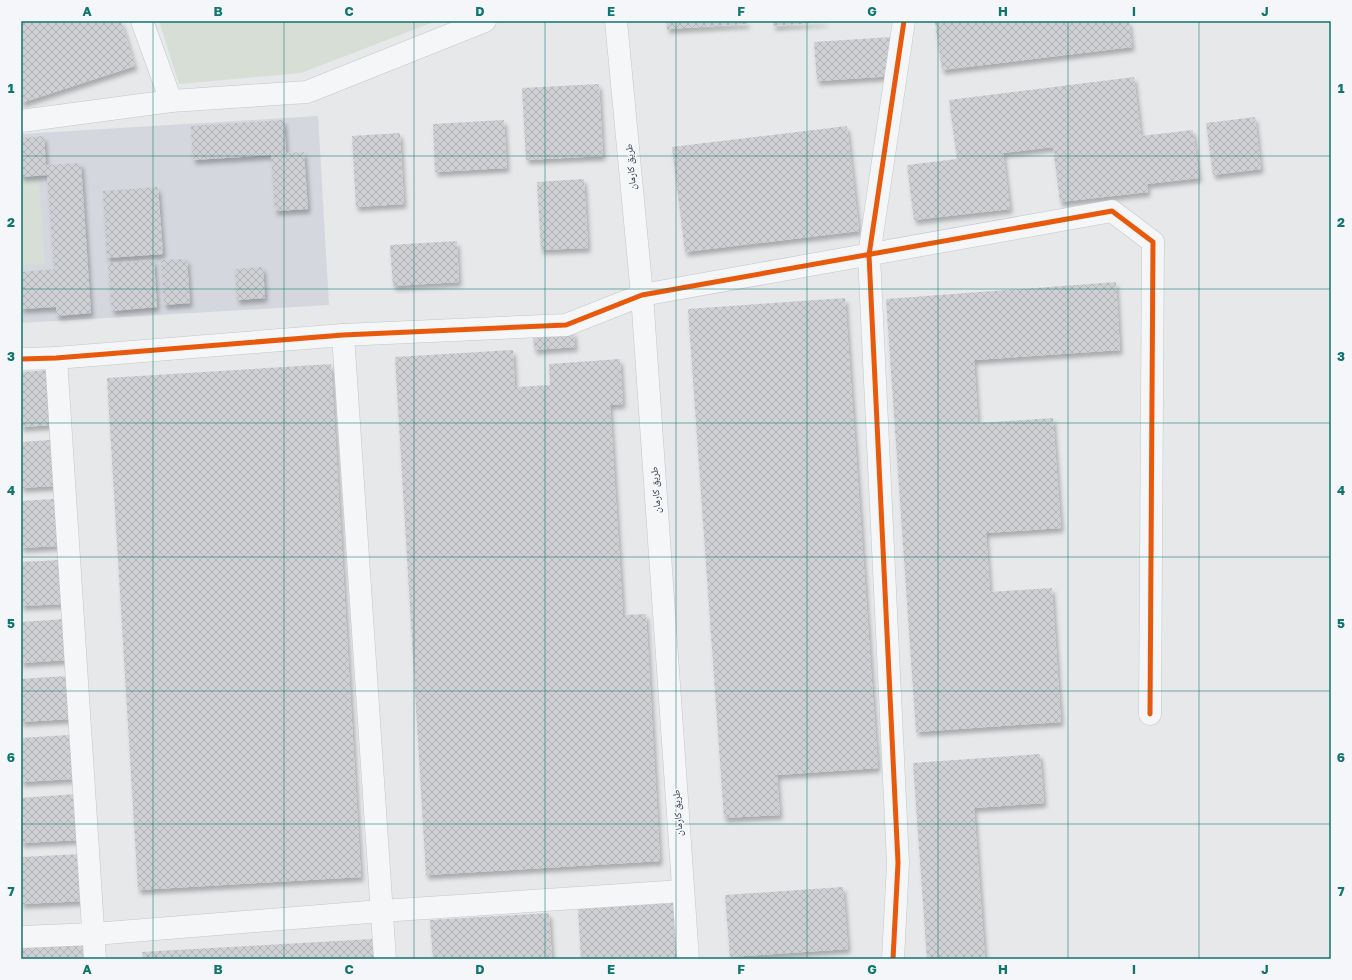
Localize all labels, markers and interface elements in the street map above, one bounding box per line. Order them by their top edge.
text: A [82,3,92,19]
text: B [213,3,223,19]
text: C [344,3,354,19]
text: D [475,3,485,19]
text: E [607,3,615,19]
text: F [737,3,745,19]
text: G [867,3,877,19]
text: H [998,3,1008,19]
text: I [1132,3,1136,19]
text: J [1261,3,1269,19]
text: 1 [8,80,15,96]
text: 1 [1338,80,1345,96]
street label: طريق كارمان [622,143,639,191]
text: 2 [7,214,15,230]
text: 2 [1337,214,1345,230]
text: 3 [7,348,15,364]
text: 3 [1337,348,1345,364]
street label: طريق كارمان [647,466,664,514]
text: 4 [7,482,15,498]
text: 4 [1337,482,1345,498]
text: 5 [7,615,15,631]
text: 5 [1337,615,1345,631]
text: 6 [7,749,15,765]
text: 6 [1337,749,1345,765]
street label: طريق كارمان [669,789,686,837]
text: 7 [7,883,15,899]
text: 7 [1337,883,1345,899]
text: A [82,961,92,977]
text: B [213,961,223,977]
text: C [344,961,354,977]
text: D [475,961,485,977]
text: E [607,961,615,977]
text: F [737,961,745,977]
text: G [867,961,877,977]
text: H [998,961,1008,977]
text: I [1132,961,1136,977]
text: J [1261,961,1269,977]

